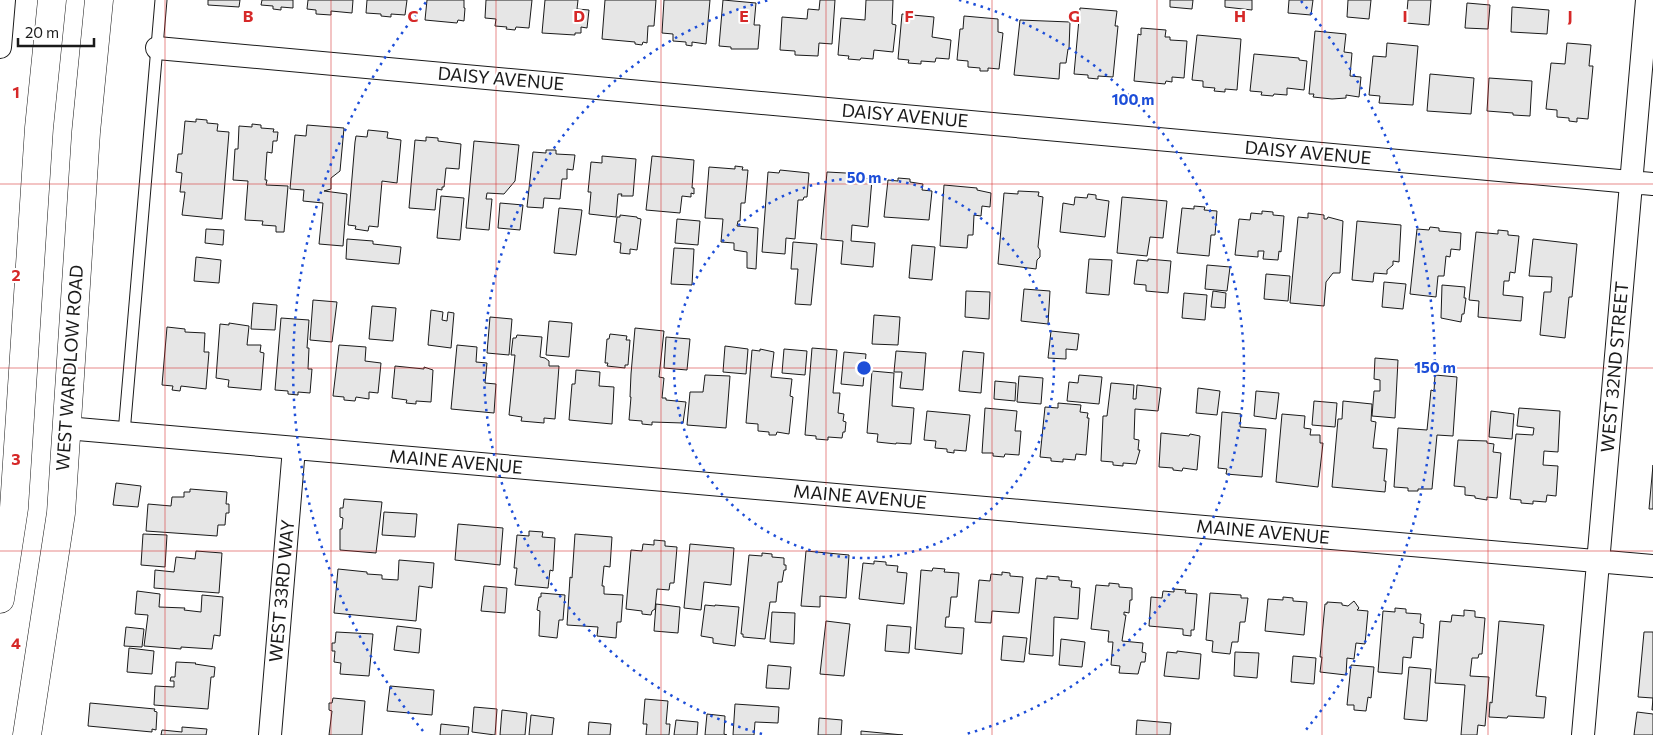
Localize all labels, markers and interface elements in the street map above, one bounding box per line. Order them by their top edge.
text: B [243,6,254,25]
text: C [408,6,419,25]
text: D [573,6,585,25]
text: E [739,6,749,25]
text: F [904,6,914,25]
text: G [1068,6,1080,25]
text: H [1234,6,1246,25]
text: I [1402,6,1408,25]
text: J [1567,6,1573,25]
scale bar [18,15,94,47]
text: 20 m [25,23,59,41]
street label: DAISY AVENUE [437,62,565,94]
text: 1 [12,82,20,101]
text: 100 m [1112,90,1154,108]
street label: DAISY AVENUE [841,99,969,131]
street label: DAISY AVENUE [1244,136,1372,168]
text: 50 m [847,168,881,186]
street label: WEST WARDLOW ROAD [51,264,87,472]
text: 2 [11,265,21,284]
street label: WEST 32ND STREET [1596,280,1632,453]
text: 150 m [1414,358,1456,376]
centre of rings [855,359,873,377]
street label: MAINE AVENUE [388,444,524,478]
text: 3 [11,449,21,468]
street label: MAINE AVENUE [792,479,928,513]
street label: MAINE AVENUE [1195,514,1331,548]
street label: WEST 33RD WAY [264,518,298,663]
text: 4 [11,633,21,652]

